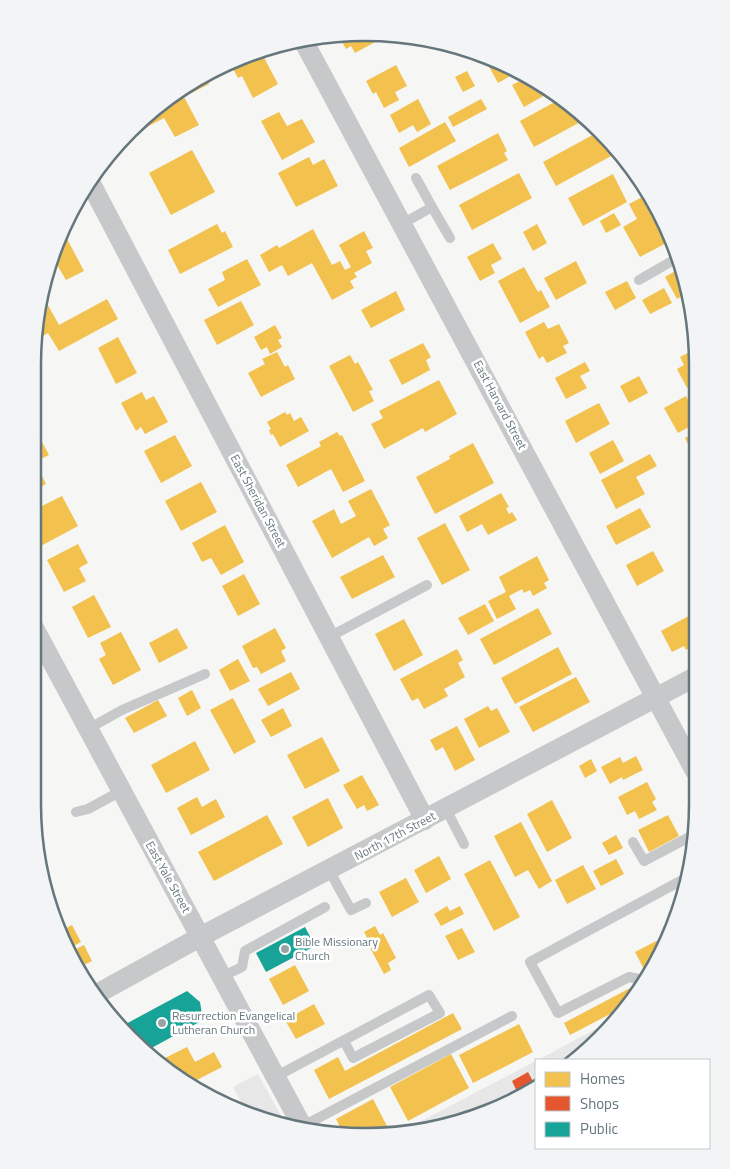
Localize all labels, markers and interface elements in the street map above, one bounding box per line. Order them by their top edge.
street label: East Harvard Street [469,357,532,454]
street label: East Sheridan Street [226,451,291,552]
street label: North 17th Street [351,806,439,865]
street label: East Yale Street [141,838,196,917]
place label: Bible Missionary Church [295,932,378,965]
marker: Bible Missionary Church [279,943,291,955]
place label: Resurrection Evangelical Lutheran Church [172,1006,295,1039]
marker: Resurrection Evangelical Lutheran Church [156,1017,168,1029]
legend [535,1059,710,1149]
text: Homes [580,1067,625,1090]
text: Shops [580,1092,619,1115]
text: Public [580,1117,618,1140]

